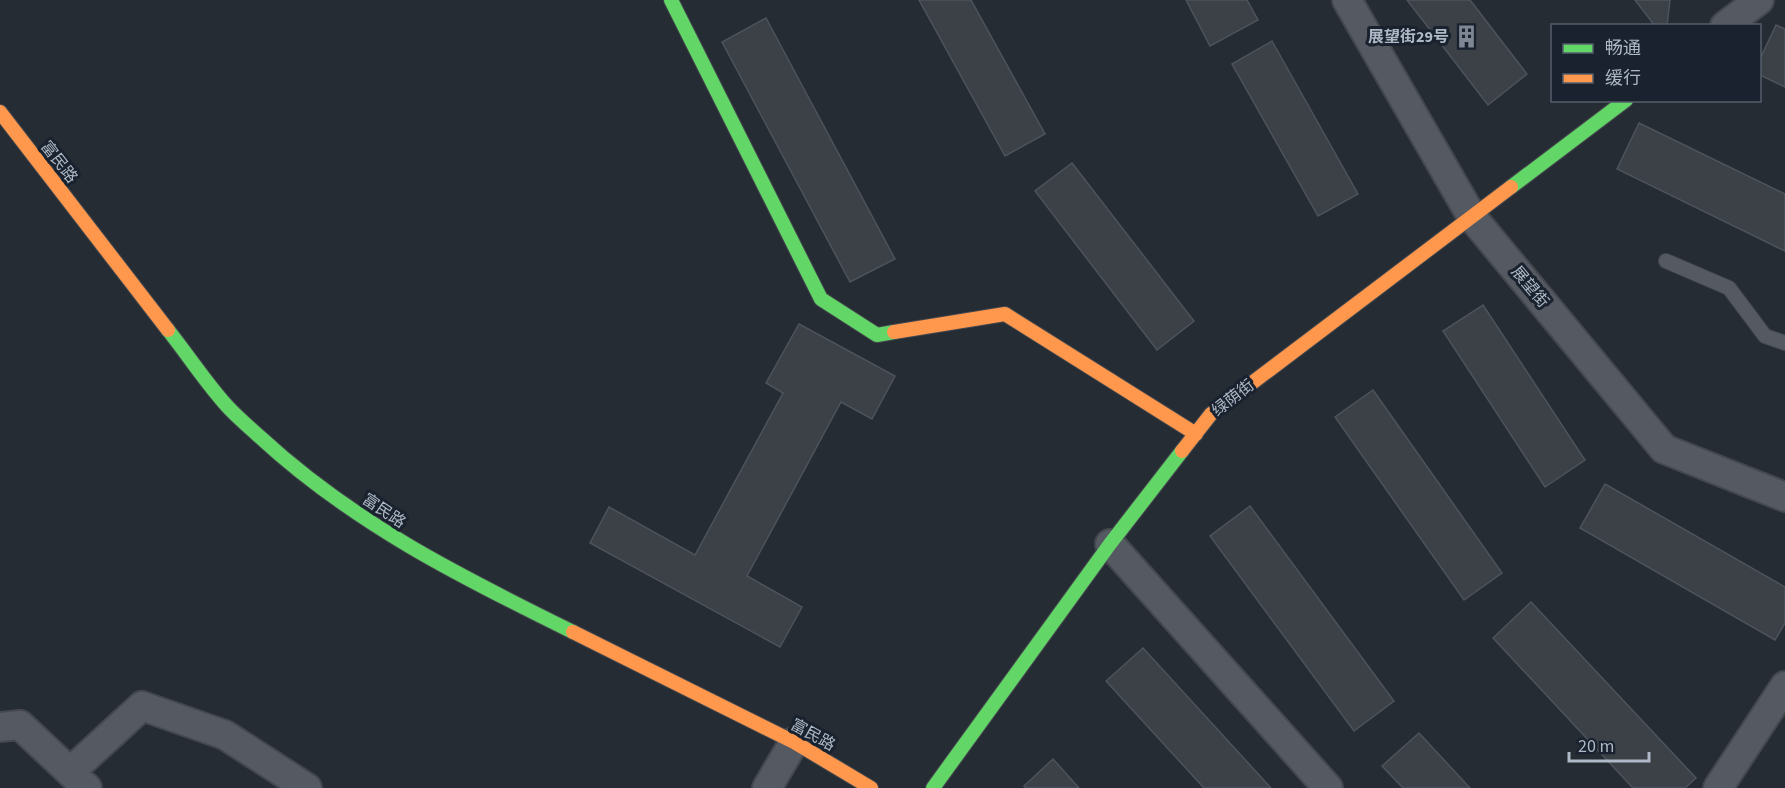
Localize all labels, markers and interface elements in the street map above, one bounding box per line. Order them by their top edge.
building icon: 展望街29号 [1454,24,1480,50]
legend [1551,24,1761,102]
place label: 展望街29号 [1368,26,1449,48]
text: 畅通 [1605,36,1641,61]
text: 缓行 [1605,66,1641,91]
street label: 富民路 [36,136,82,188]
street label: 展望街 [1506,262,1554,312]
street label: 绿荫街 [1207,375,1259,421]
street label: 富民路 [358,488,410,534]
street label: 富民路 [787,714,839,756]
scale bar [1569,725,1648,763]
text: 20 m [1578,734,1614,759]

